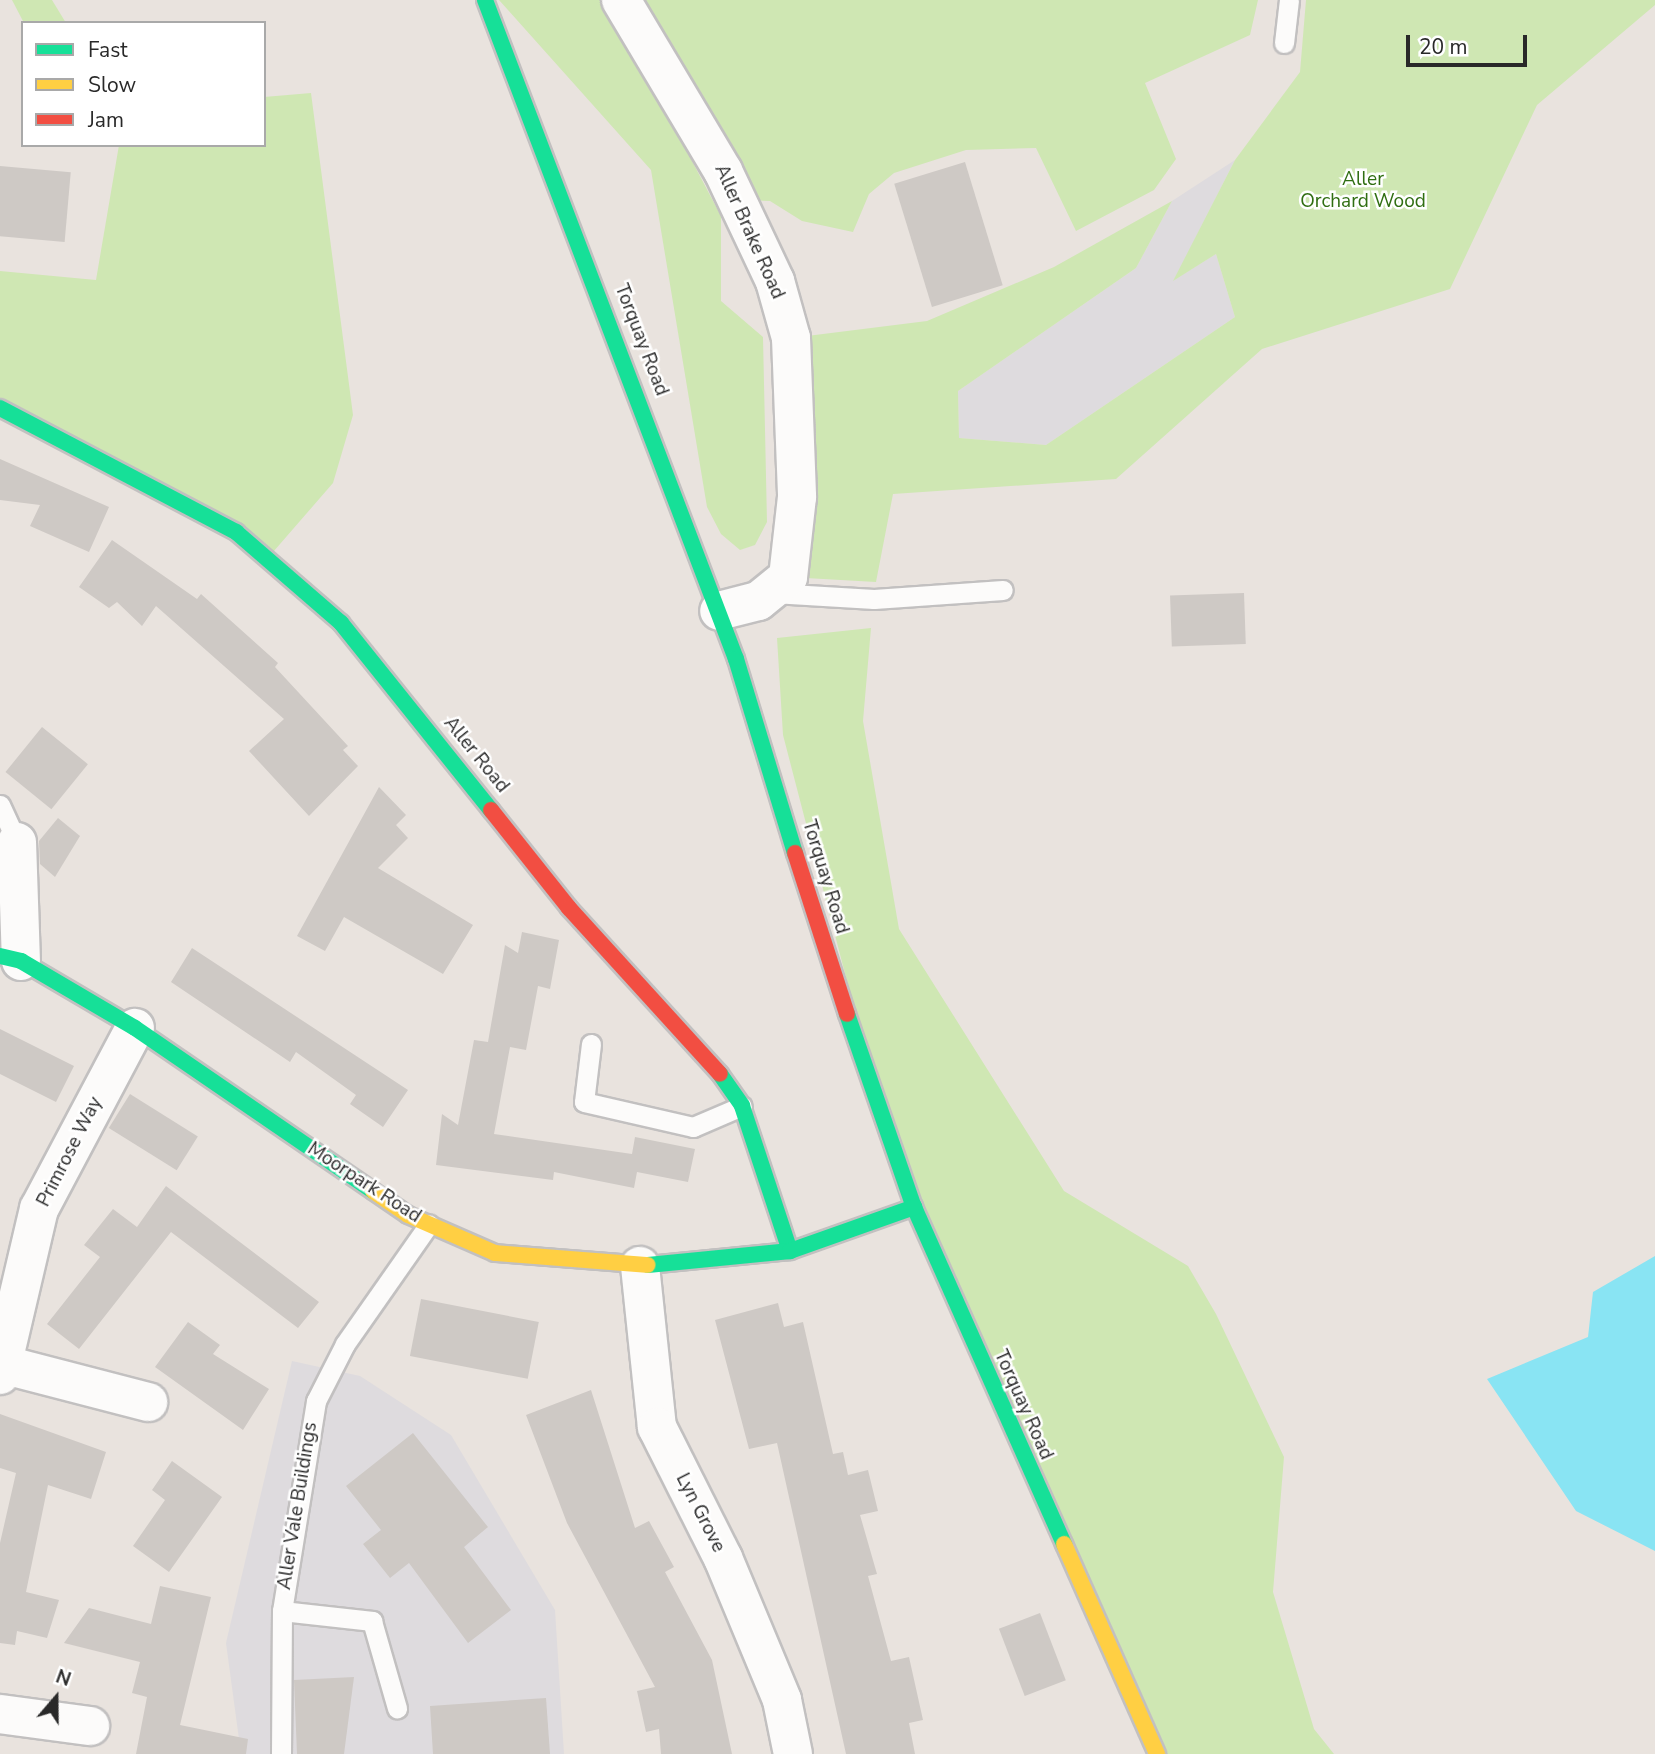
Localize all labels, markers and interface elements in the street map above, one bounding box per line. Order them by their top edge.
legend [21,21,266,147]
scale bar [1410,21,1531,65]
text: 20 m [1419,33,1468,61]
text: Fast [88,36,128,64]
text: Slow [88,71,136,99]
text: Jam [88,106,124,134]
street label: Aller Brake Road [709,161,789,303]
park label: Aller Orchard Wood [1300,169,1426,213]
street label: Torquay Road [609,281,673,399]
street label: Aller Road [439,712,513,798]
street label: Torquay Road [797,817,853,937]
street label: Primrose Way [33,1093,107,1211]
street label: Moorpark Road [303,1138,425,1228]
street label: Torquay Road [989,1347,1057,1463]
street label: Aller Vale Buildings [273,1421,323,1591]
street label: Lyn Grove [670,1470,730,1556]
north arrow [21,1663,91,1733]
text: N [52,1664,74,1693]

